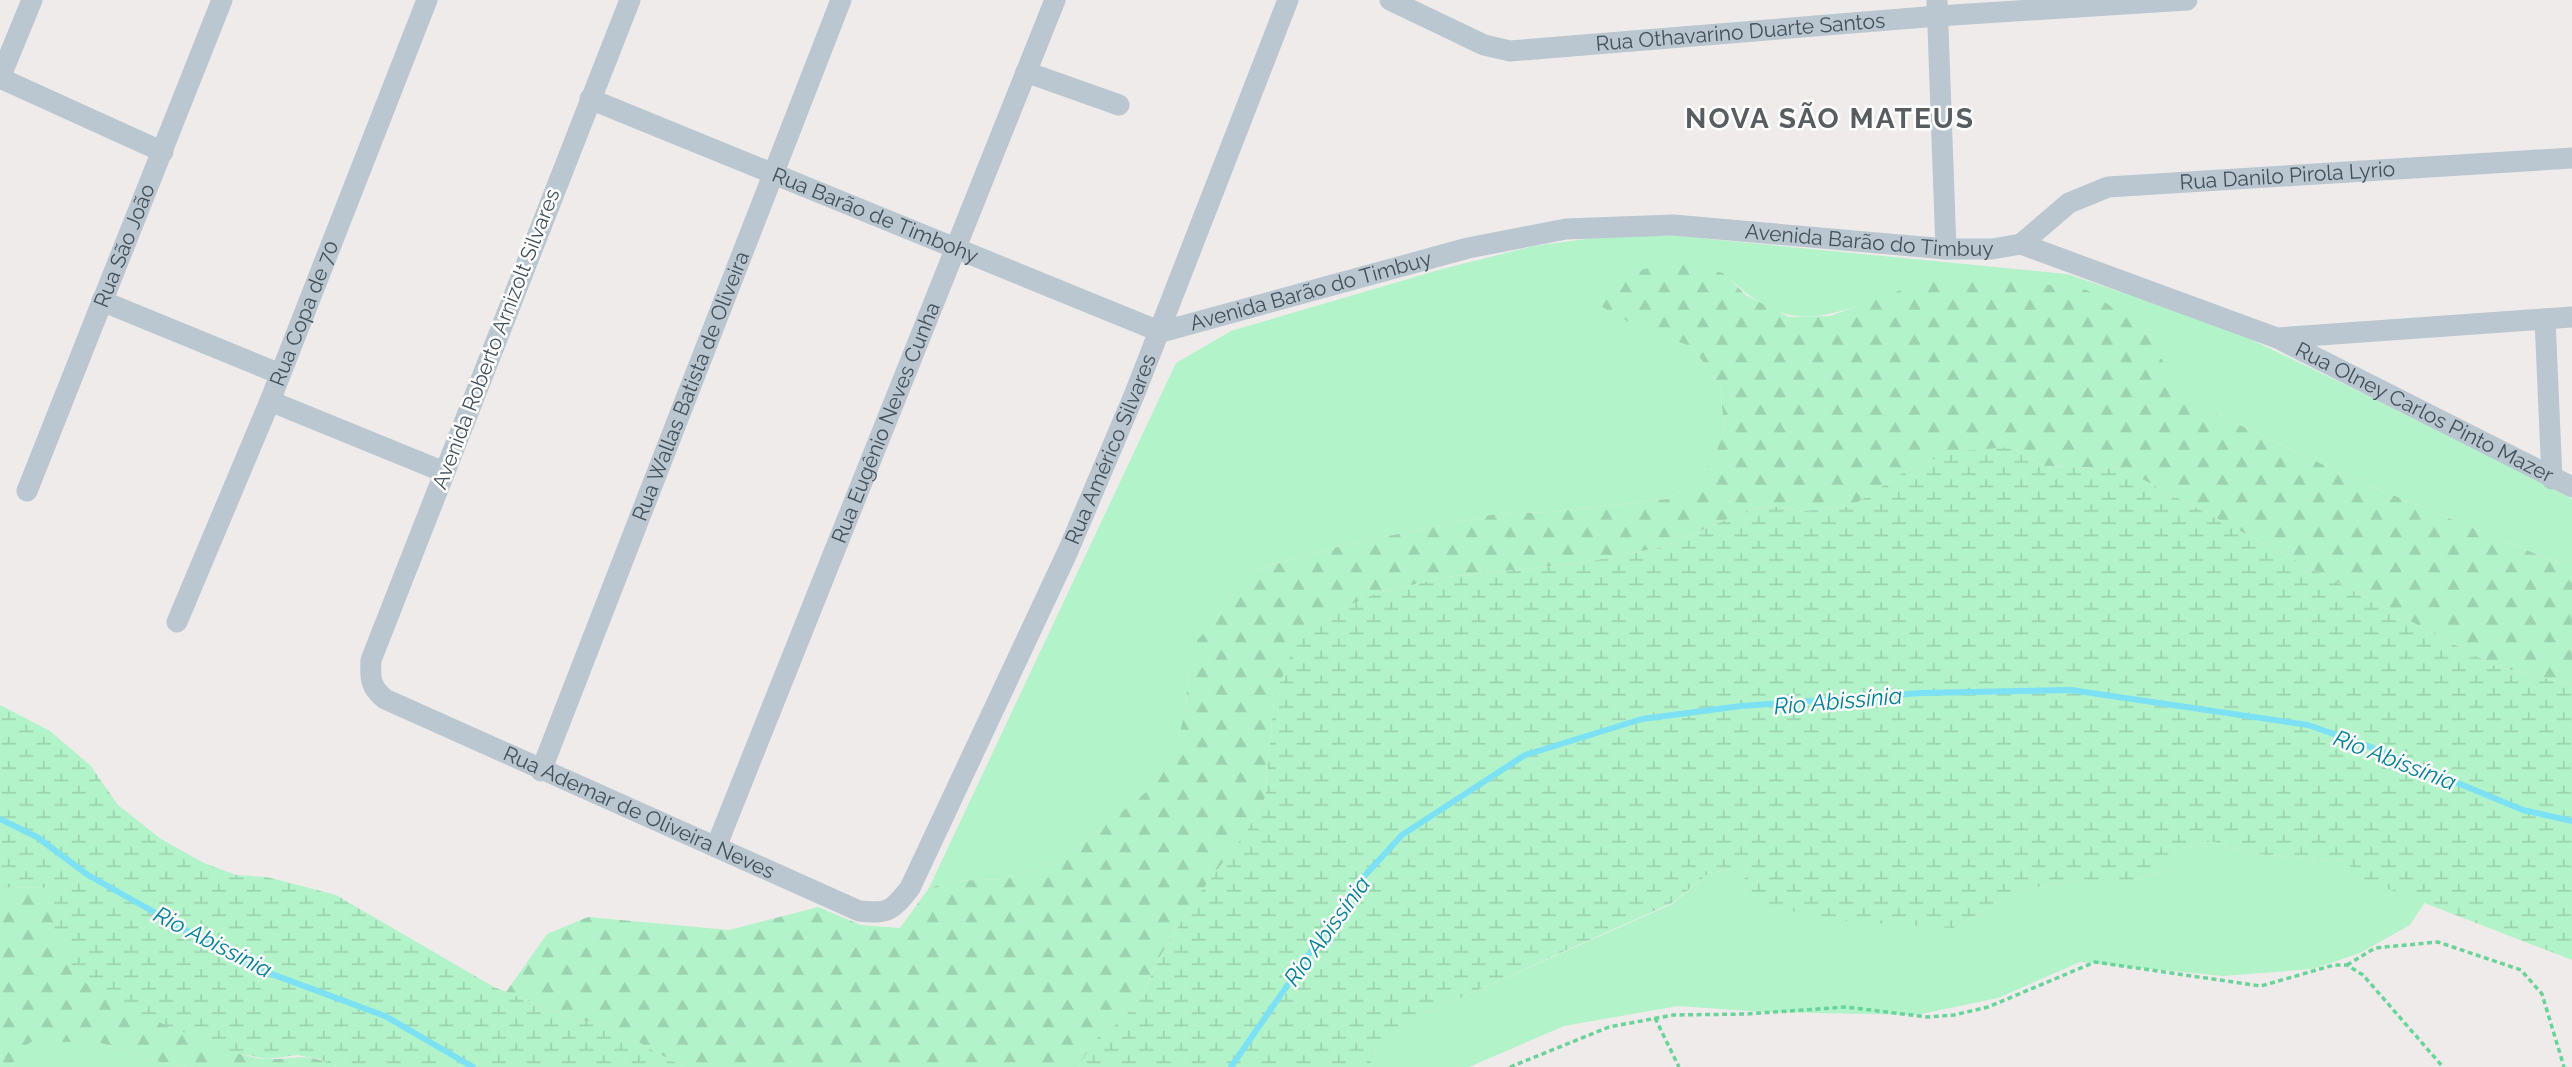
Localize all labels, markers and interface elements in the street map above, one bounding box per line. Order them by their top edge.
street label: Rua Othavarino Duarte Santos [1595,7,1886,56]
district label: NOVA SÃO MATEUS [1685,102,1975,135]
street label: Rua Danilo Pirola Lyrio [2179,156,2396,194]
street label: Rua Barão de Timbohy [768,162,982,268]
street label: Rua São João [88,180,160,311]
street label: Avenida Roberto Arnizolt Silvares [427,185,564,492]
street label: Avenida Barão do Timbuy [1744,218,1994,261]
street label: Rua Copa de 70 [264,237,344,389]
street label: Avenida Barão do Timbuy [1187,246,1434,335]
street label: Rua Wallas Batista de Oliveira [627,248,754,524]
street label: Rua Eugênio Neves Cunha [826,298,945,547]
street label: Rua Olney Carlos Pinto Mazer [2291,336,2558,488]
street label: Rua Américo Silvares [1059,350,1161,548]
water label: Rio Abissínia [1773,681,1904,720]
water label: Rio Abissínia [2330,724,2460,795]
street label: Rua Ademar de Oliveira Neves [500,741,779,884]
water label: Rio Abissínia [1278,870,1376,991]
water label: Rio Abissínia [150,900,277,983]

